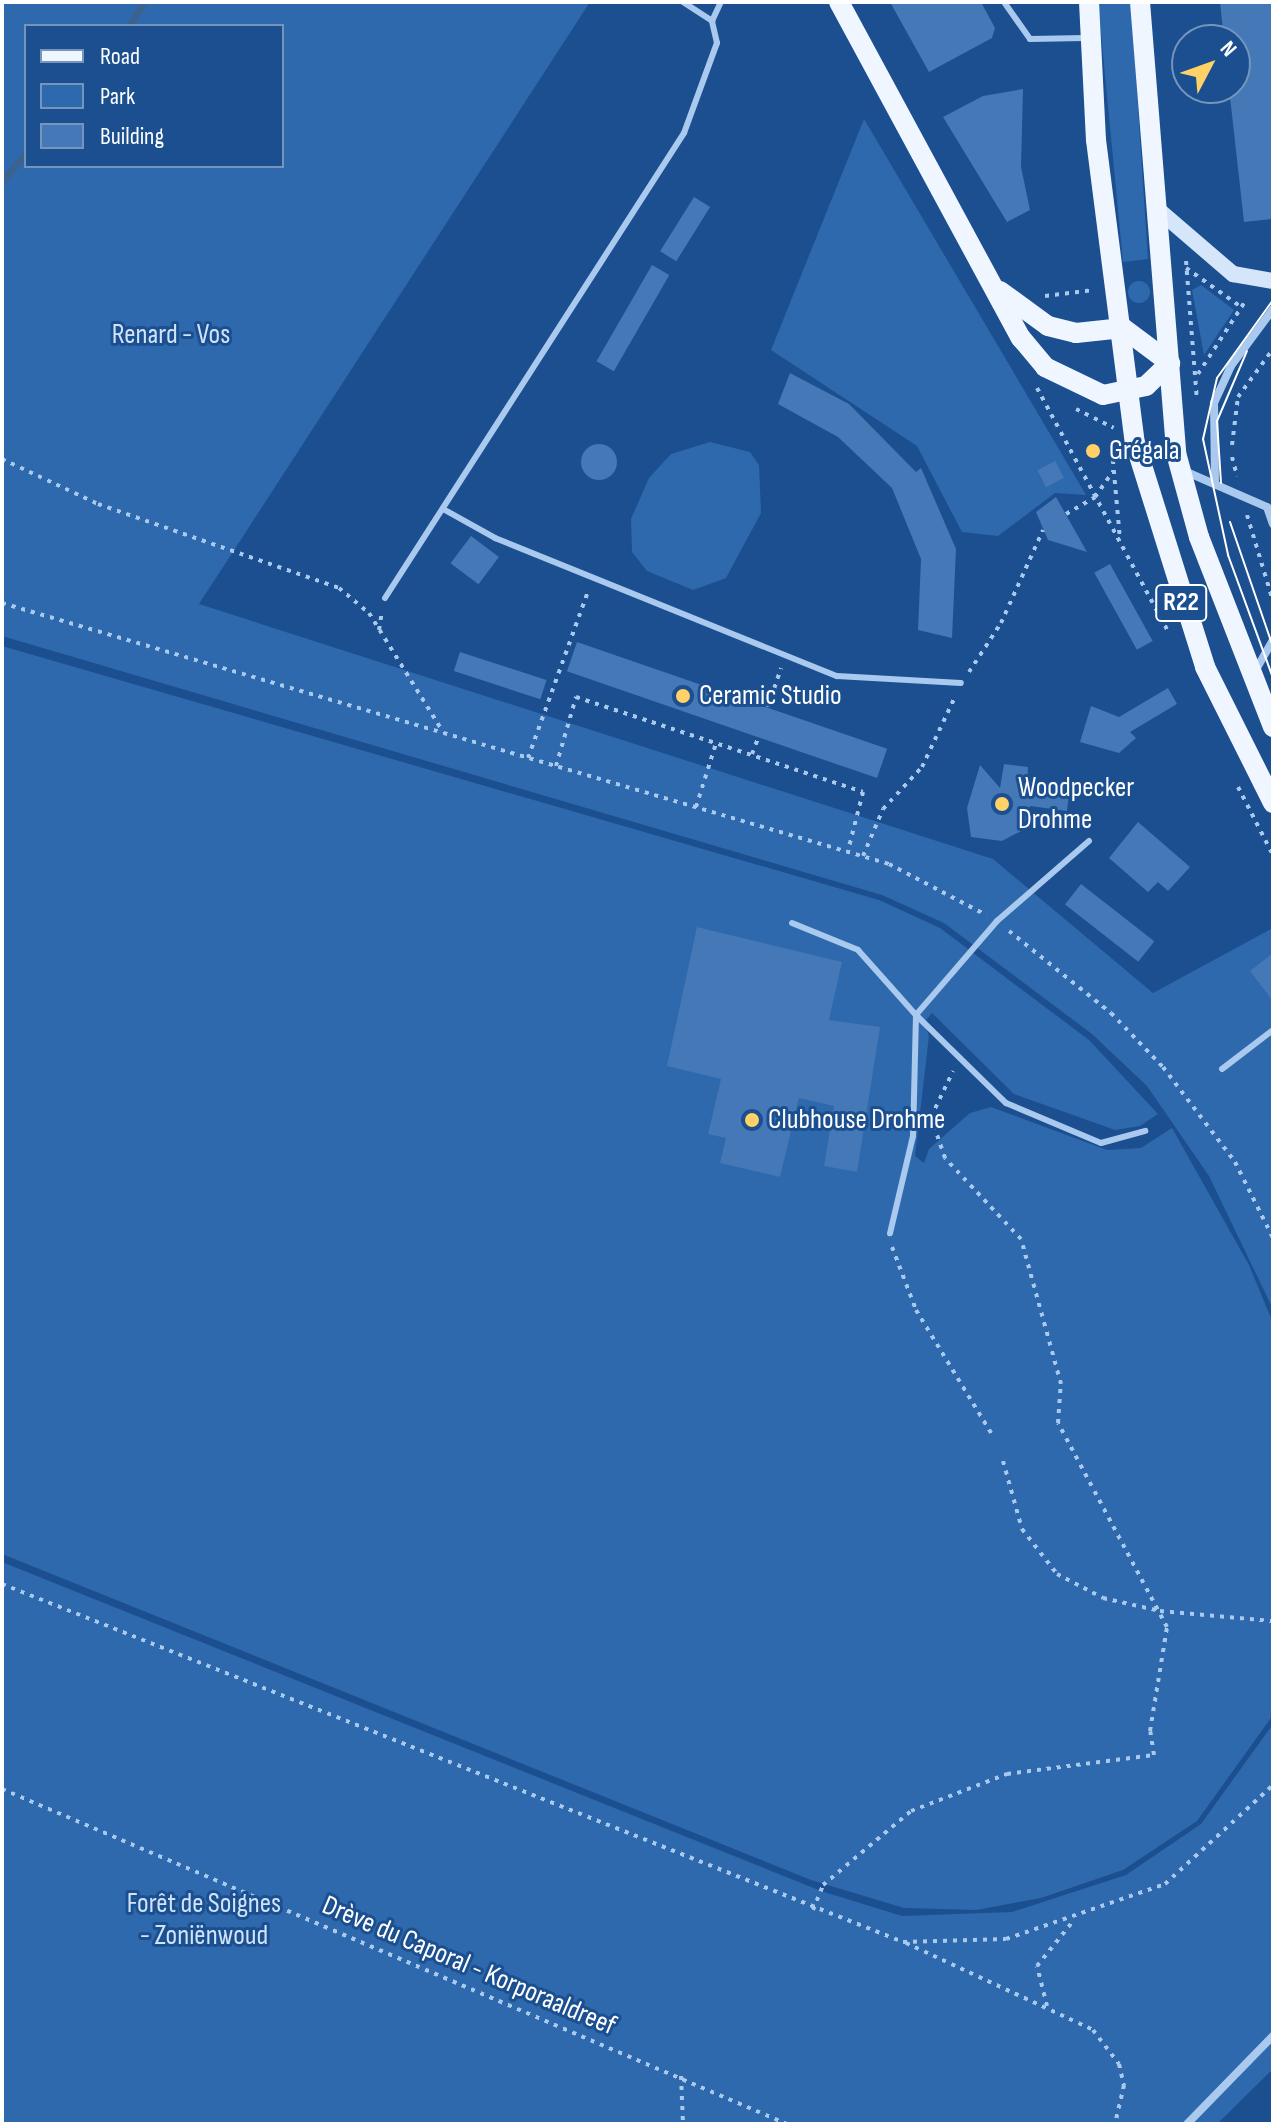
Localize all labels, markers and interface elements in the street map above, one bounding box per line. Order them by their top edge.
legend [24,24,284,168]
north arrow [1171,24,1251,104]
text: N [1214,36,1242,63]
text: Road [100,42,140,71]
text: Park [100,82,135,111]
text: Building [100,122,164,151]
park label: Renard - Vos [112,318,230,352]
place label: Grégala [1109,434,1179,468]
marker: Grégala [1084,442,1102,460]
road number: R22 [1155,581,1207,625]
place label: Ceramic Studio [699,679,842,713]
marker: Ceramic Studio [674,687,692,705]
place label: Woodpecker Drohme [1018,771,1134,837]
marker: Woodpecker Drohme [993,795,1011,813]
place label: Clubhouse Drohme [768,1103,945,1137]
marker: Clubhouse Drohme [743,1111,761,1129]
park label: Forêt de Soignes - Zoniënwoud [127,1887,281,1953]
street label: Drève du Caporal - Korporaaldreef [317,1889,621,2043]

